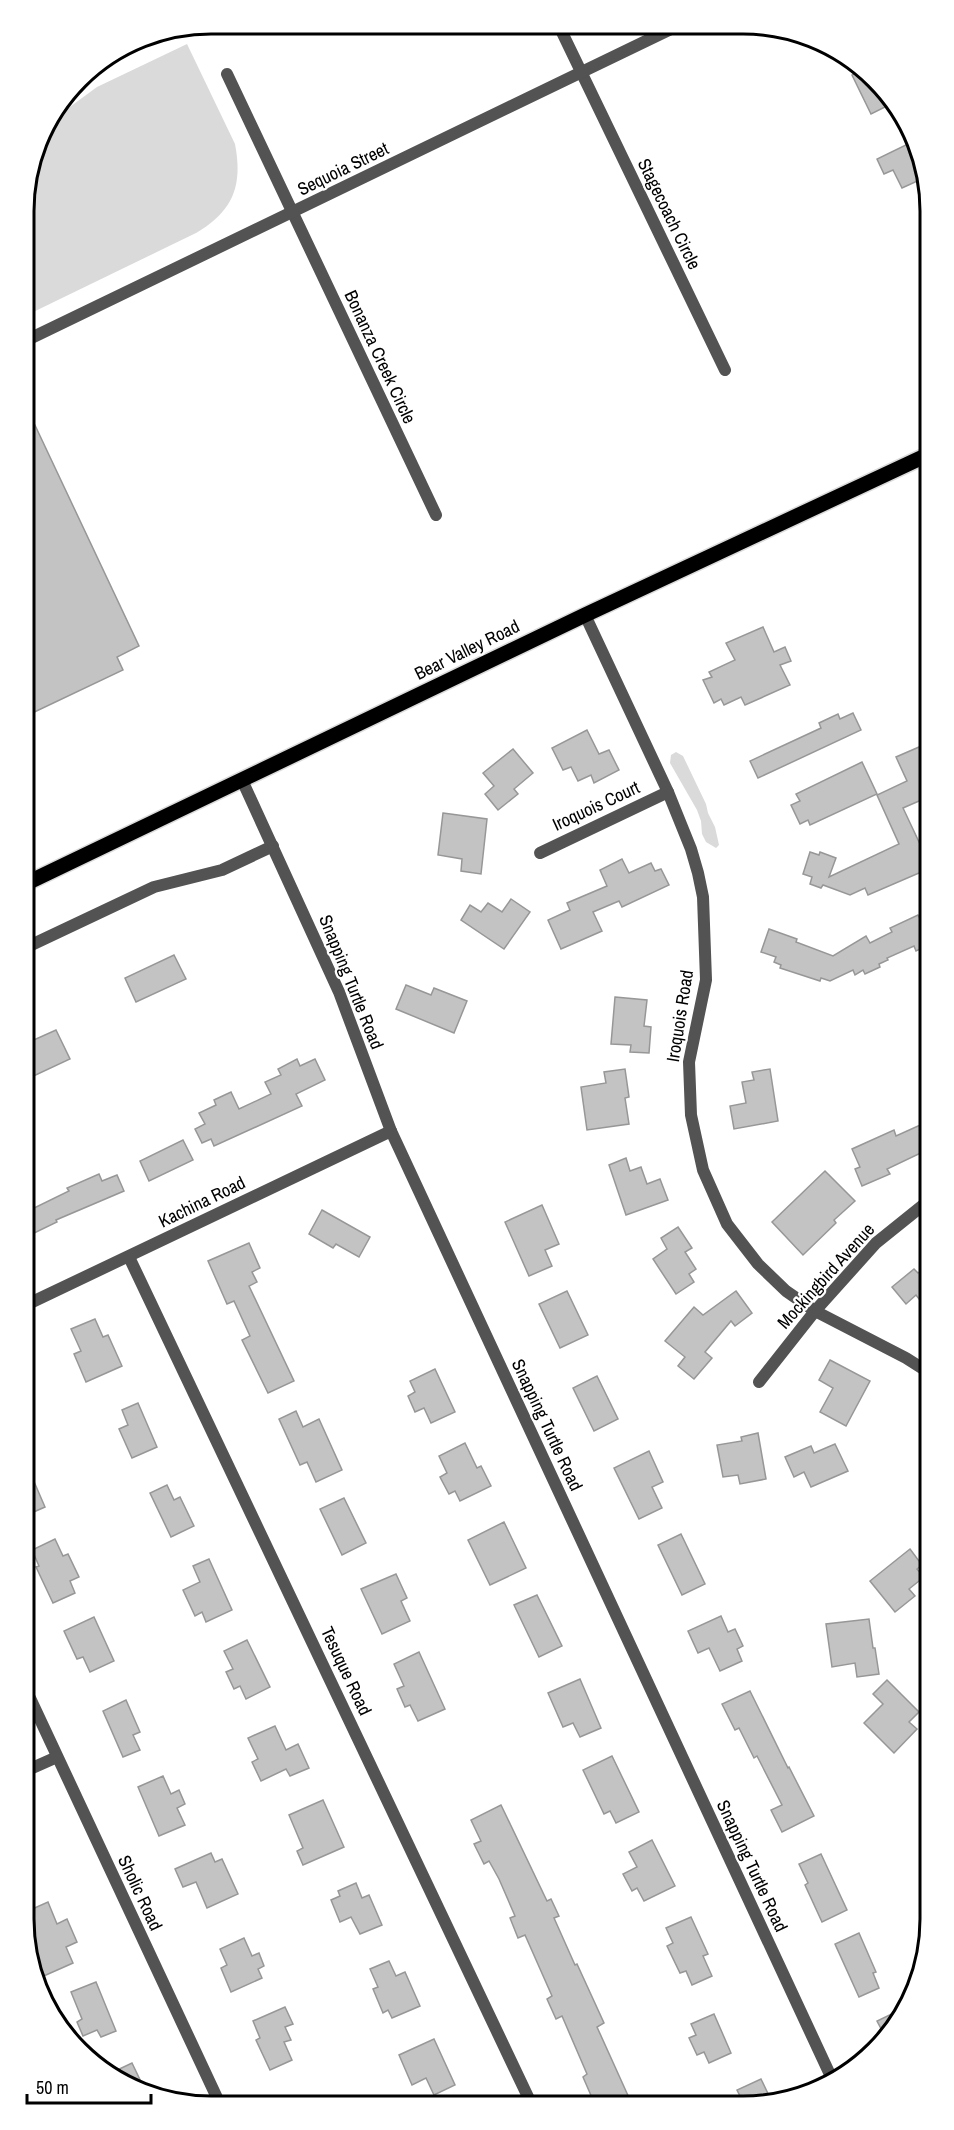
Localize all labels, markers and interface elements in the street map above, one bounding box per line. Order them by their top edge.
street label: Sequoia Street [293,136,393,201]
street label: Stagecoach Circle [632,154,707,273]
street label: Bonanza Creek Circle [339,286,422,428]
street label: Bear Valley Road [410,613,523,686]
street label: Iroquois Court [548,774,643,837]
street label: Snapping Turtle Road [313,911,390,1053]
street label: Iroquois Road [660,968,699,1064]
street label: Kachina Road [154,1170,249,1233]
street label: Mockingbird Avenue [771,1217,880,1334]
street label: Snapping Turtle Road [506,1355,589,1495]
street label: Tesuque Road [315,1622,378,1719]
street label: Snapping Turtle Road [711,1796,794,1936]
street label: Sholic Road [112,1851,169,1935]
scale bar [27,2067,152,2105]
text: 50 m [36,2075,69,2100]

